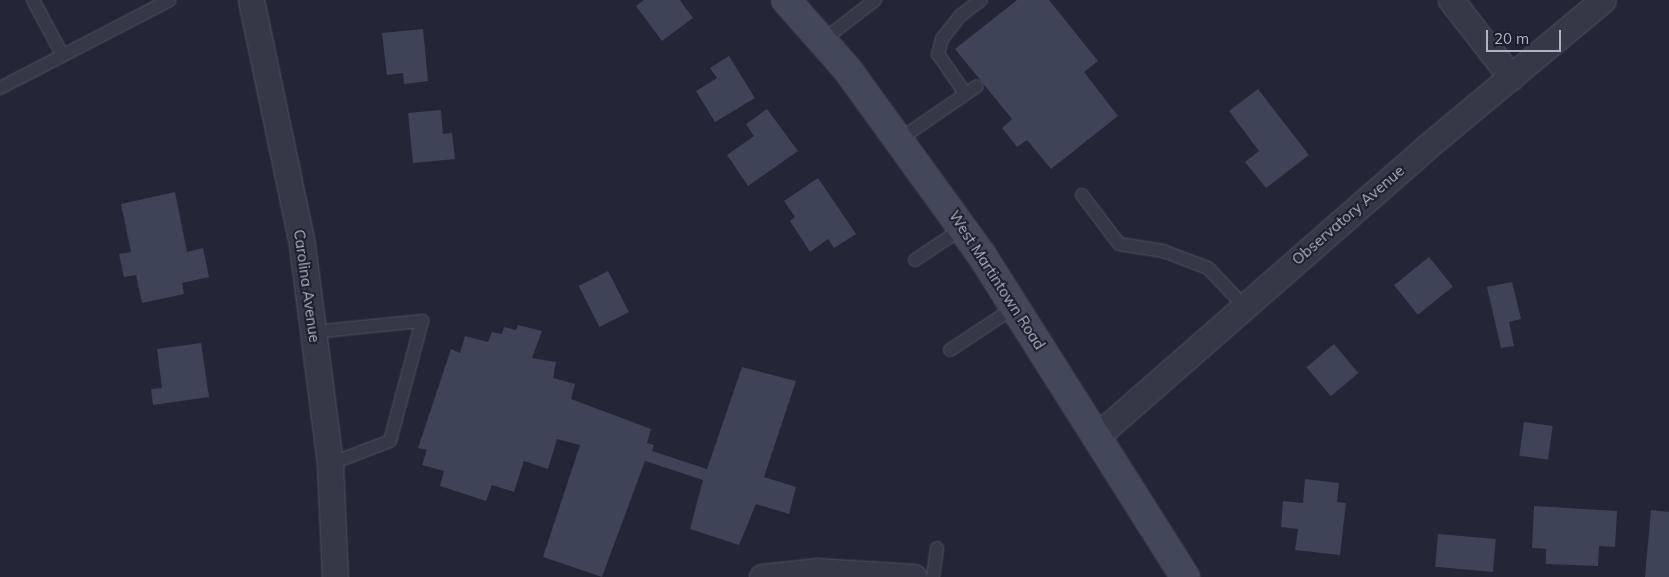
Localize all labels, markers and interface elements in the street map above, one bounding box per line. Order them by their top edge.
scale bar [1489,20,1564,52]
text: 20 m [1494,29,1529,48]
street label: Observatory Avenue [1288,161,1408,269]
street label: West Martintown Road [945,207,1049,353]
street label: Carolina Avenue [290,228,324,344]

